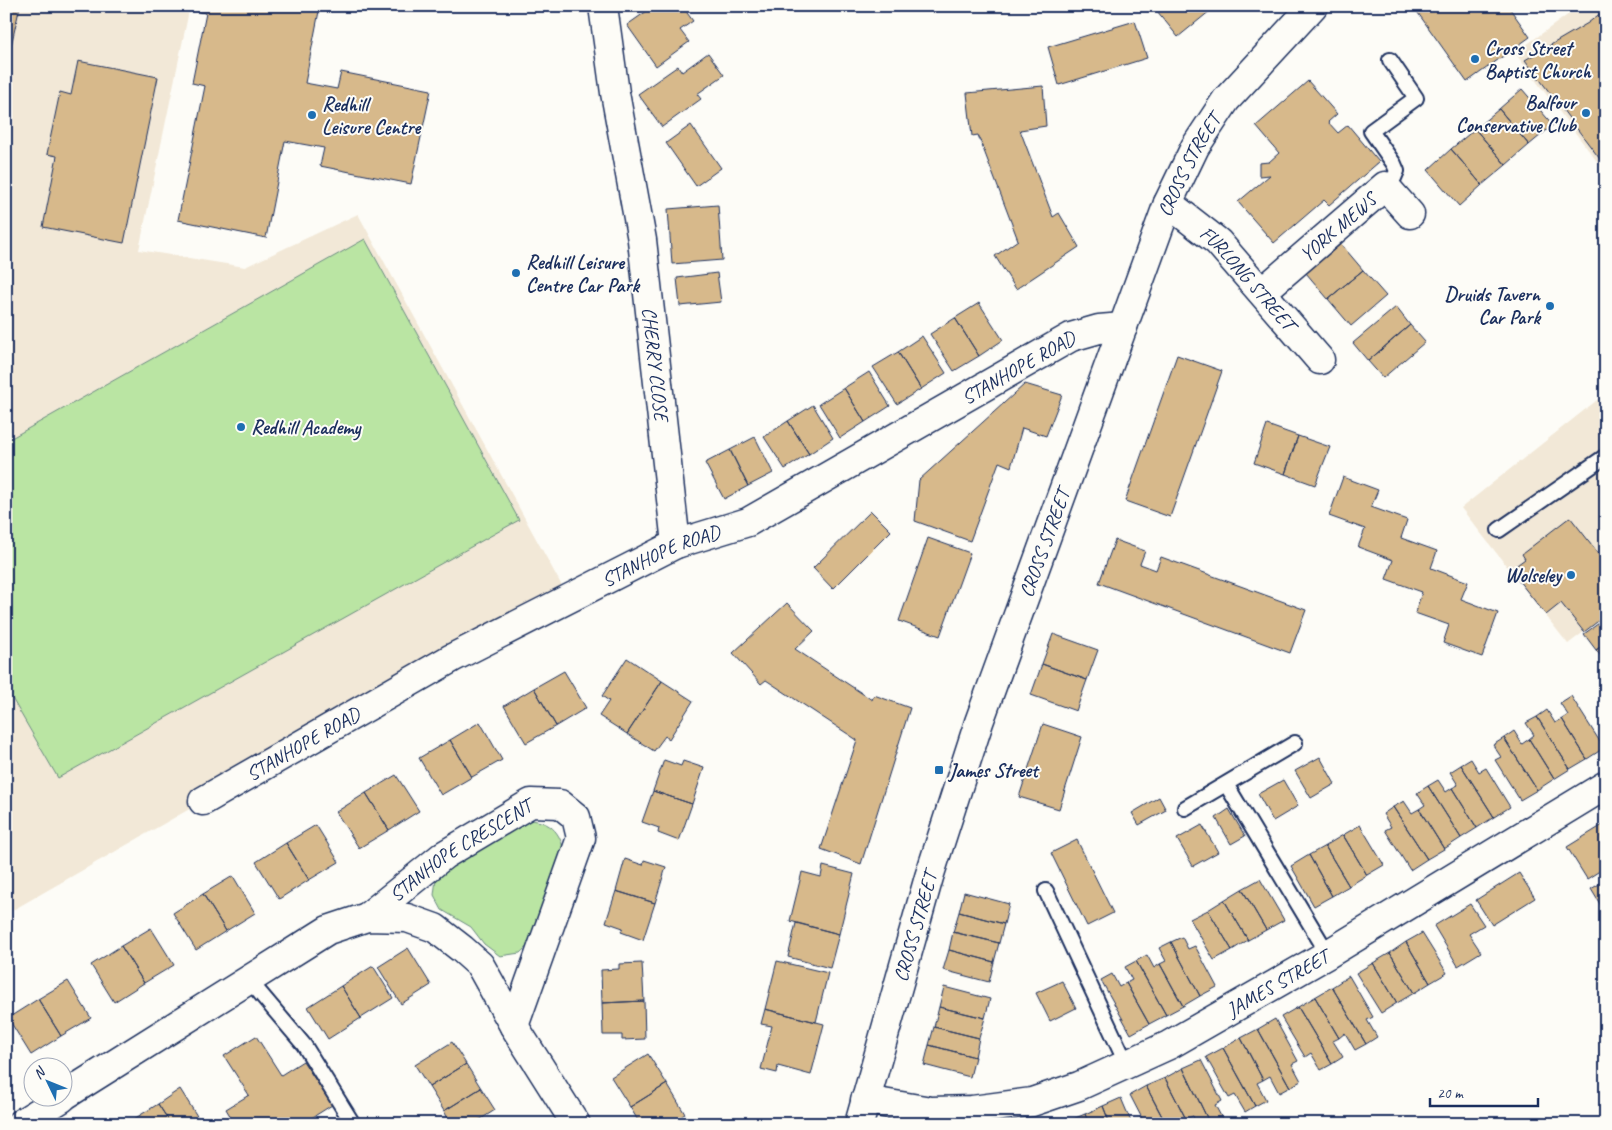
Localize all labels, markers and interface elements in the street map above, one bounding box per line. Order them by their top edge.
place label: Cross Street Baptist Church [1485,36,1592,84]
marker: Cross Street Baptist Church [1469,53,1481,65]
place label: Balfour Conservative Club [1456,90,1579,138]
place label: Redhill Leisure Centre [322,92,421,140]
street label: CROSS STREET [1152,105,1229,220]
marker: Balfour Conservative Club [1580,107,1592,119]
marker: Redhill Leisure Centre [306,109,318,121]
street label: YORK MEWS [1295,185,1384,267]
street label: FURLONG STREET [1195,221,1304,339]
place label: Redhill Leisure Centre Car Park [526,250,640,298]
marker: Redhill Leisure Centre Car Park [510,267,522,279]
place label: Druids Tavern Car Park [1444,282,1542,330]
marker: Druids Tavern Car Park [1544,300,1556,312]
street label: CHERRY CLOSE [637,306,674,425]
street label: STANHOPE ROAD [957,325,1081,410]
place label: Redhill Academy [251,415,362,441]
marker: Redhill Academy [235,421,247,433]
street label: CROSS STREET [1014,482,1077,600]
street label: STANHOPE ROAD [598,519,724,593]
place label: Wolseley [1505,563,1563,588]
marker: Wolseley [1565,569,1577,581]
street label: STANHOPE ROAD [242,701,365,787]
place label: James Street [947,758,1040,783]
marker: James Street [933,764,945,776]
street label: STANHOPE CRESCENT [384,791,540,907]
street label: CROSS STREET [888,865,944,984]
street label: JAMES STREET [1221,942,1337,1023]
north arrow [22,1058,72,1108]
text: N [30,1063,50,1082]
scale bar [1430,1075,1537,1107]
text: 20 m [1437,1084,1464,1103]

